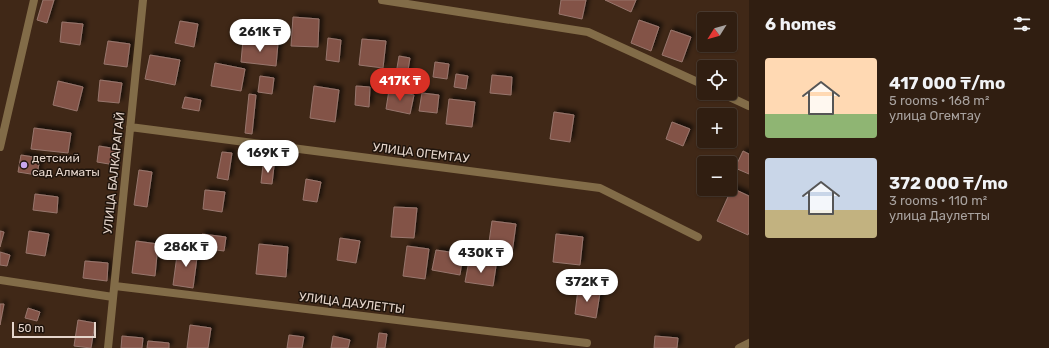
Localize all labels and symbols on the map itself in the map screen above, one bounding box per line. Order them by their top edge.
north arrow [697,12,737,52]
pin: 261K ₸ [227,19,293,53]
pin: 417K ₸ [367,68,433,102]
street label: УЛИЦА БАЛКАРАГАЙ [101,111,127,235]
pin: 169K ₸ [235,140,301,174]
street label: УЛИЦА ОГЕМТАУ [372,140,471,166]
place label: детский сад Алматы [32,151,100,179]
marker: детский сад Алматы [19,160,29,170]
pin: 286K ₸ [153,234,219,268]
pin: 430K ₸ [448,240,514,274]
pin: 372K ₸ [554,269,620,303]
street label: УЛИЦА ДАУЛЕТТЫ [298,290,406,316]
scale bar [12,320,96,339]

